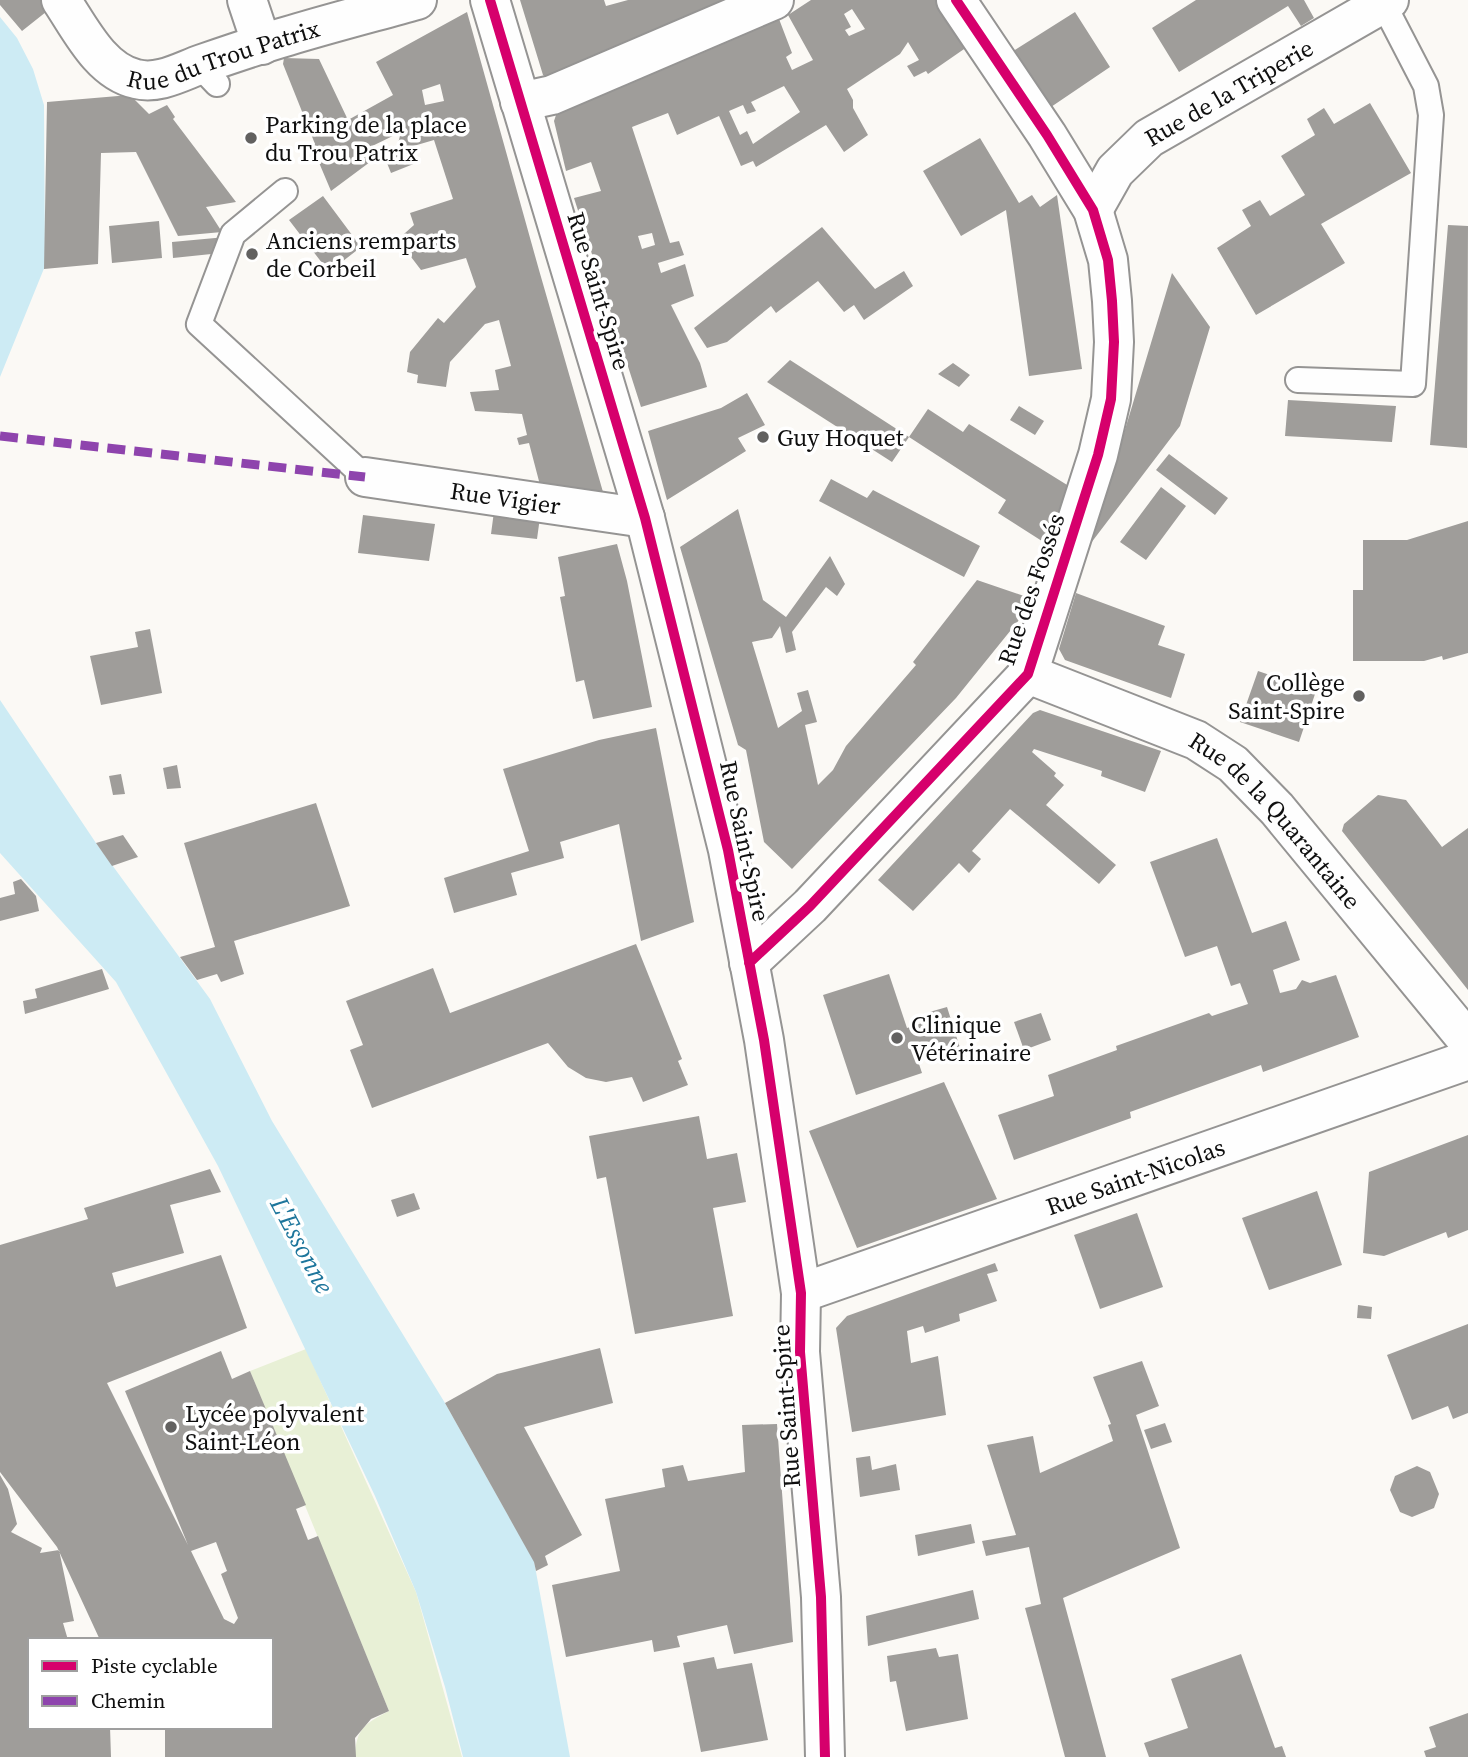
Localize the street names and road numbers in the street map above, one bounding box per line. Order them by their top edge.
street label: Rue du Trou Patrix [124,11,324,97]
street label: Rue de la Triperie [1138,31,1319,154]
street label: Rue Saint-Spire [559,208,639,374]
street label: Rue Vigier [448,473,563,522]
street label: Rue des Fossés [990,509,1072,669]
street label: Rue de la Quarantaine [1183,724,1369,916]
street label: Rue Saint-Spire [712,758,778,924]
street label: Rue Saint-Nicolas [1041,1130,1229,1223]
street label: Rue Saint-Spire [764,1323,808,1489]

